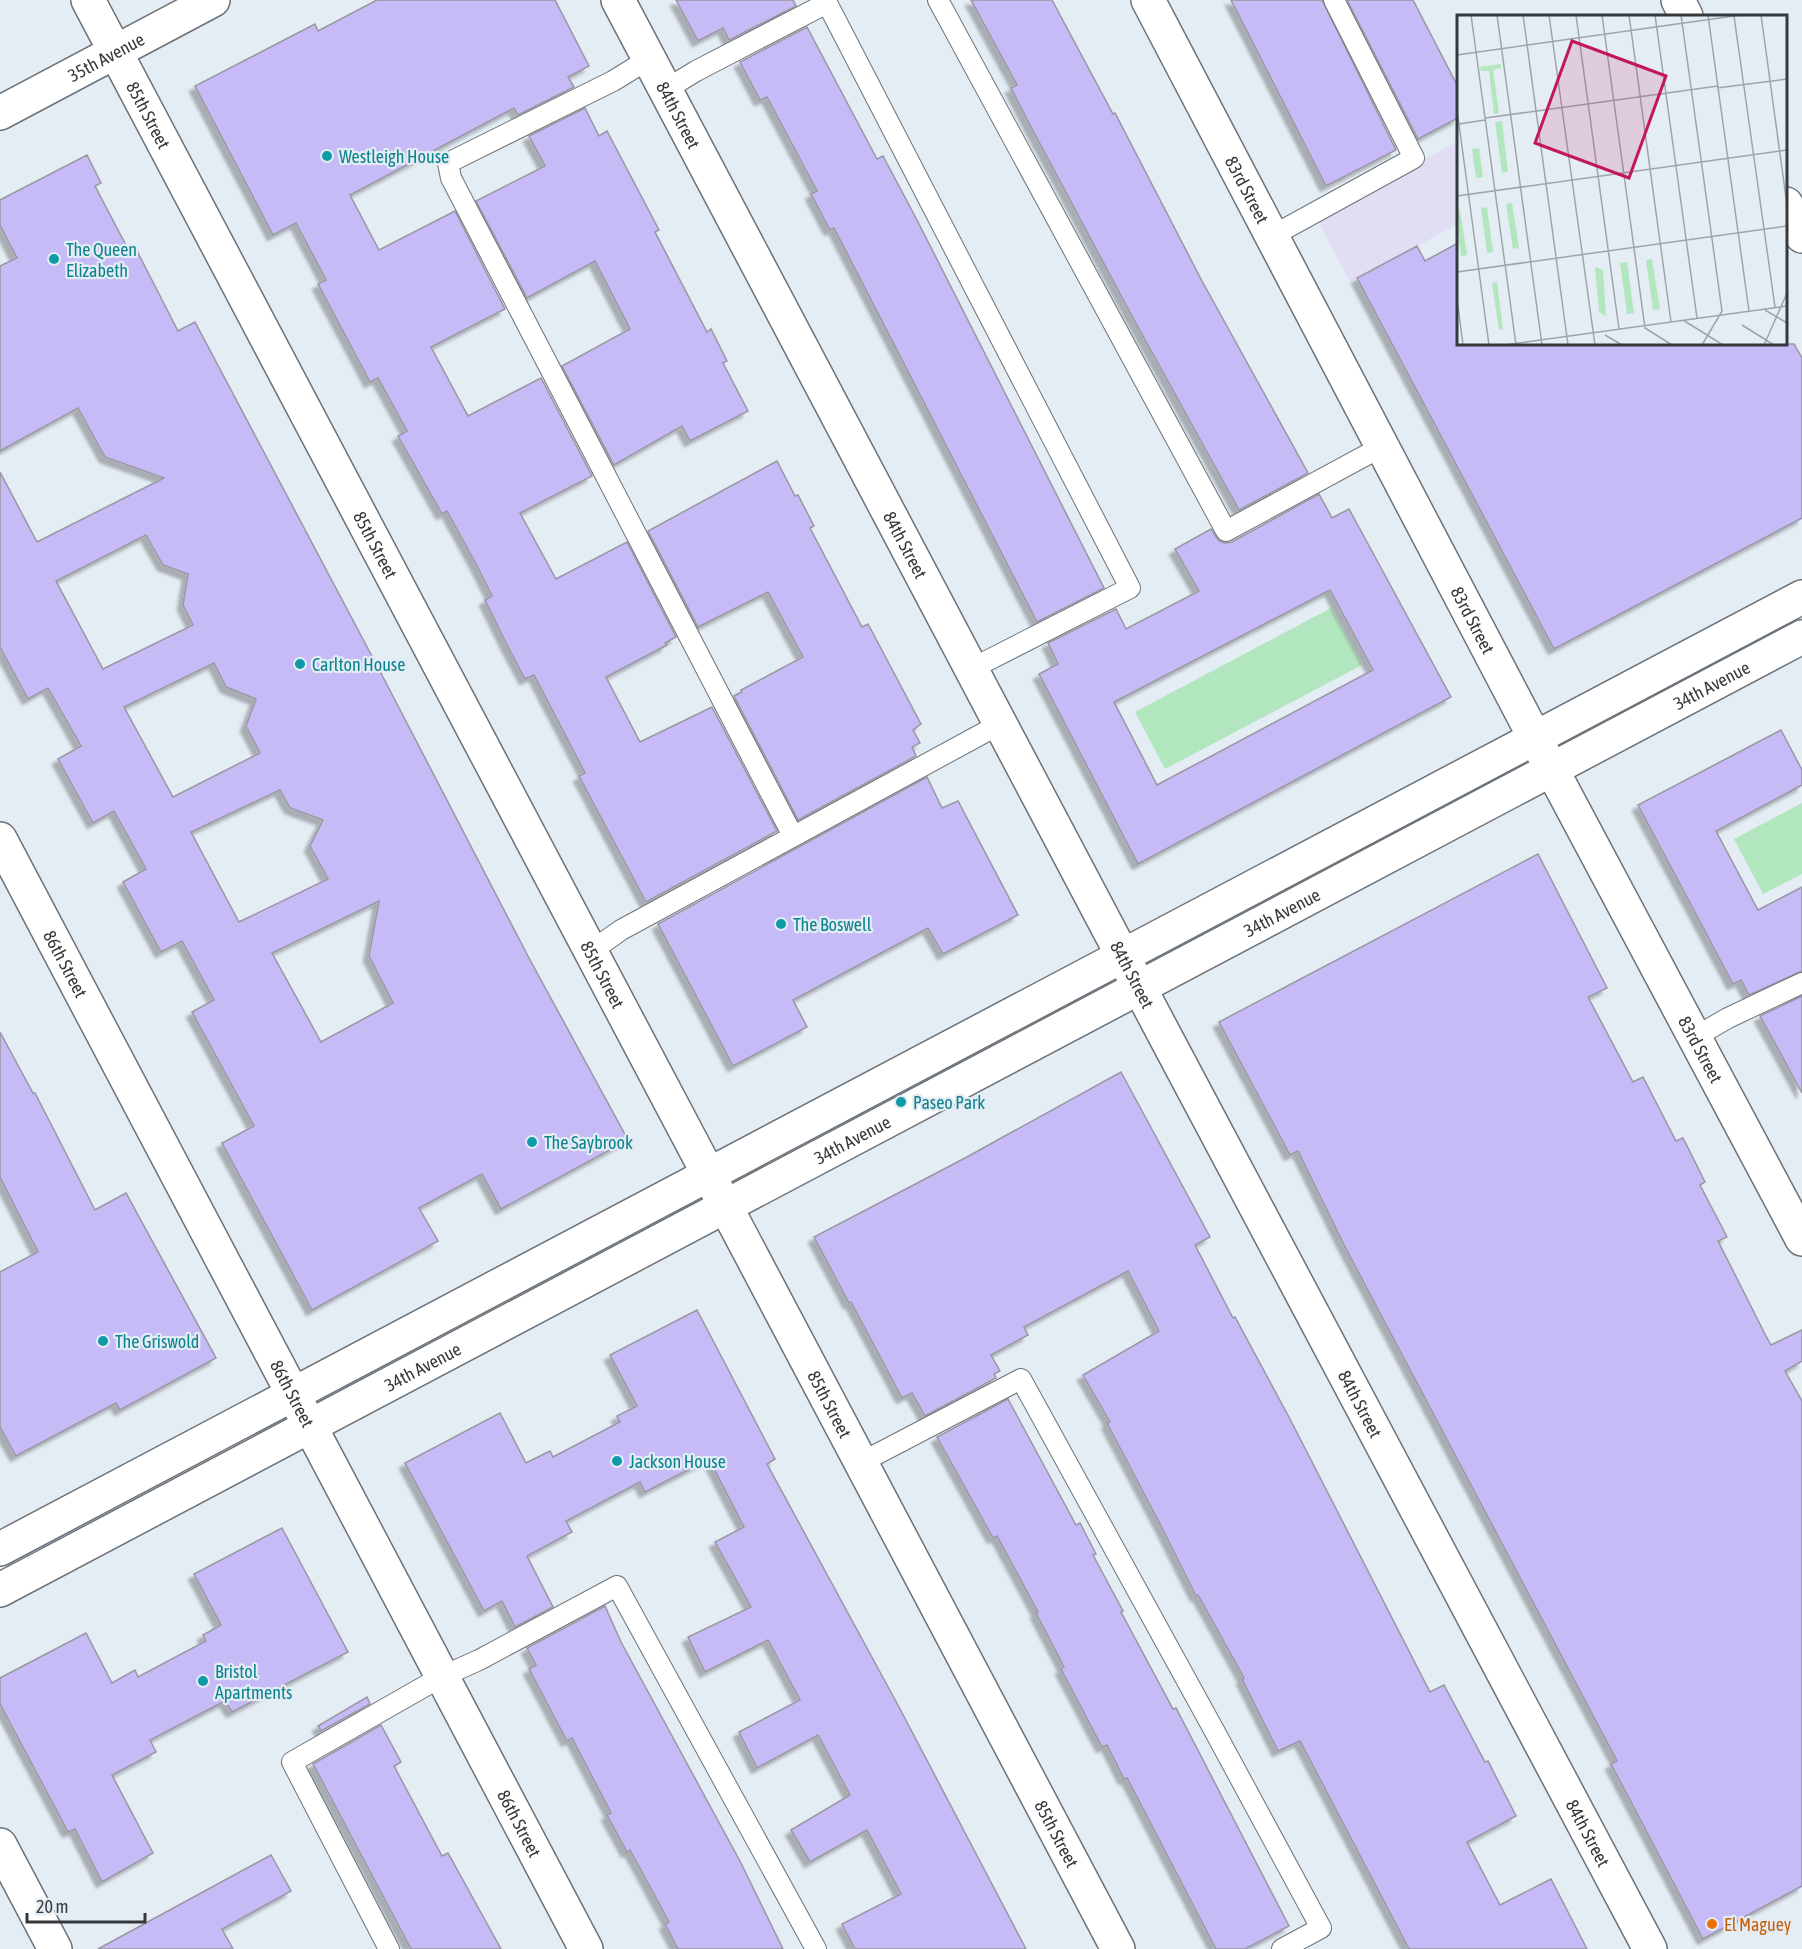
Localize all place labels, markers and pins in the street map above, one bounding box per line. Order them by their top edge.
place label: Westleigh House [339,146,449,167]
marker: Westleigh House [320,149,334,163]
place label: The Queen Elizabeth [66,239,137,281]
marker: The Queen Elizabeth [47,252,61,266]
place label: Carlton House [312,654,405,675]
marker: Carlton House [293,657,307,671]
place label: The Boswell [793,914,872,935]
marker: The Boswell [774,917,788,931]
place label: Paseo Park [913,1092,985,1113]
marker: Paseo Park [894,1095,908,1109]
place label: The Saybrook [544,1132,633,1153]
marker: The Saybrook [525,1135,539,1149]
place label: The Griswold [115,1331,199,1352]
marker: The Griswold [96,1334,110,1348]
place label: Jackson House [629,1451,726,1472]
marker: Jackson House [610,1454,624,1468]
place label: Bristol Apartments [215,1661,292,1703]
marker: Bristol Apartments [196,1674,210,1688]
place label: El Maguey [1724,1914,1791,1935]
marker: El Maguey [1705,1917,1719,1931]

